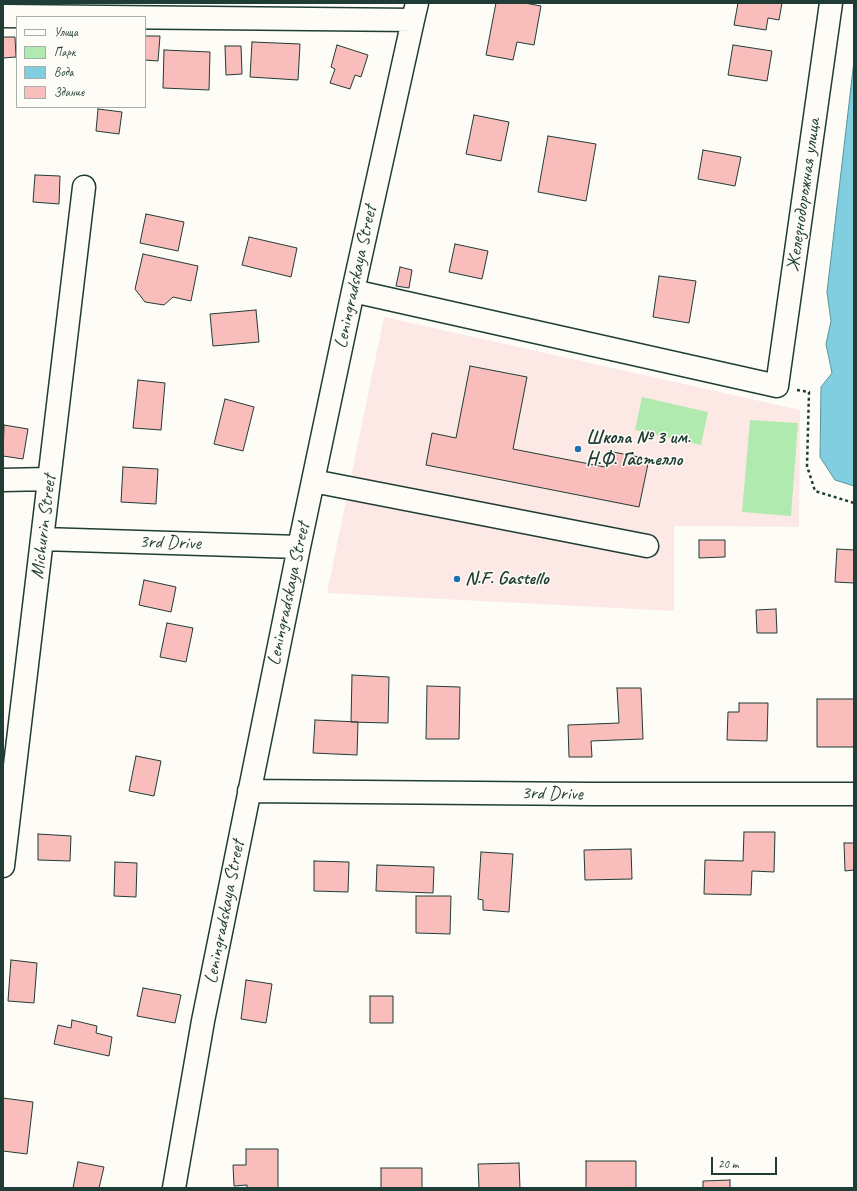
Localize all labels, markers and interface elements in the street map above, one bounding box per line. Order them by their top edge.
legend [16,16,146,108]
text: Улица [54,24,78,40]
text: Парк [54,44,75,60]
text: Вода [54,64,73,80]
text: Здание [54,84,84,100]
street label: Железнодорожная улица [782,117,826,273]
street label: Leningradskaya Street [330,203,382,351]
place label: Школа № 3 им. Н.Ф. Гастелло [586,427,691,471]
marker: Школа № 3 им. Н.Ф. Гастелло [573,444,583,454]
street label: Michurin Street [26,474,62,580]
street label: Leningradskaya Street [263,520,315,668]
street label: 3rd Drive [139,531,201,555]
place label: N.F. Gastello [465,568,549,590]
marker: N.F. Gastello [452,574,462,584]
street label: 3rd Drive [521,782,583,806]
street label: Leningradskaya Street [200,838,250,986]
scale bar [713,1149,779,1175]
text: 20 m [718,1156,738,1172]

